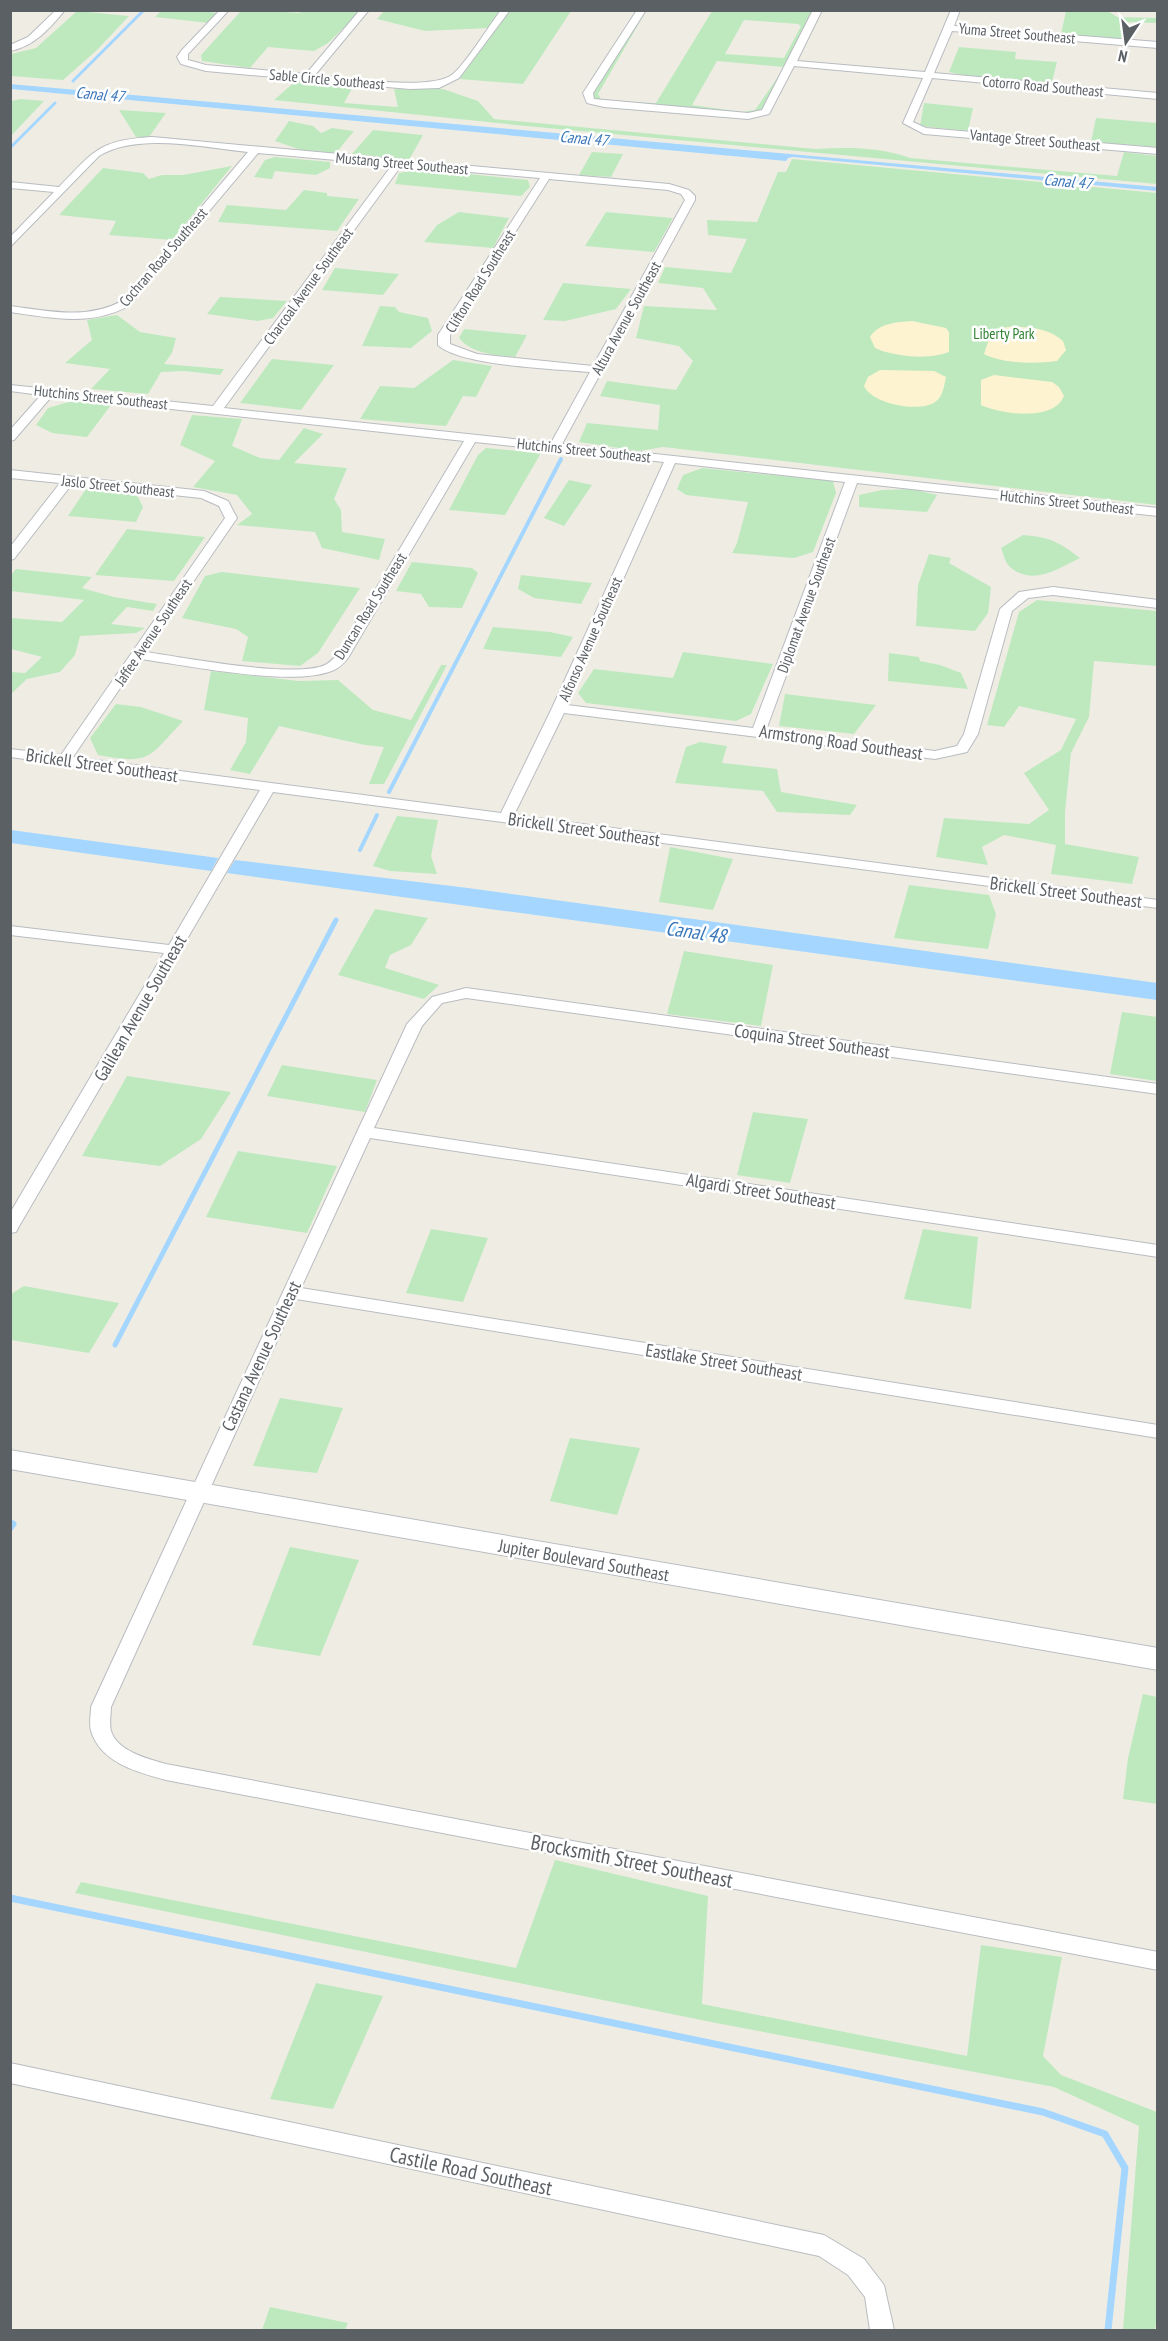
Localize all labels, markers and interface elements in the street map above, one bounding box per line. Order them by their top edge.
north arrow [1096,12,1156,72]
street label: Yuma Street Southeast [958,18,1076,48]
text: N [1116,46,1129,67]
street label: Sable Circle Southeast [269,64,385,94]
street label: Cotorro Road Southeast [982,71,1104,101]
water label: Canal 47 [75,82,128,106]
street label: Vantage Street Southeast [968,125,1101,155]
water label: Canal 47 [559,126,612,150]
street label: Mustang Street Southeast [335,148,469,178]
water label: Canal 47 [1043,169,1096,193]
street label: Cochran Road Southeast [115,204,211,310]
street label: Charcoal Avenue Southeast [259,224,357,348]
street label: Clifton Road Southeast [441,226,519,336]
street label: Altura Avenue Southeast [587,258,665,378]
park label: Liberty Park [973,324,1035,343]
street label: Hutchins Street Southeast [33,381,169,413]
street label: Hutchins Street Southeast [516,434,652,466]
street label: Jaslo Street Southeast [60,471,175,501]
street label: Hutchins Street Southeast [999,486,1135,518]
street label: Diplomat Avenue Southeast [773,535,839,675]
street label: Duncan Road Southeast [330,549,410,663]
street label: Alfonso Avenue Southeast [554,574,626,704]
street label: Jaffee Avenue Southeast [110,575,196,690]
street label: Armstrong Road Southeast [758,719,924,765]
street label: Brickell Street Southeast [25,743,179,787]
street label: Brickell Street Southeast [507,807,661,851]
street label: Brickell Street Southeast [989,871,1143,913]
water label: Canal 48 [664,915,730,949]
street label: Galilean Avenue Southeast [89,931,191,1085]
street label: Coquina Street Southeast [733,1019,891,1063]
street label: Algardi Street Southeast [685,1168,837,1214]
street label: Castana Avenue Southeast [216,1277,306,1435]
street label: Eastlake Street Southeast [644,1338,804,1386]
street label: Jupiter Boulevard Southeast [496,1533,671,1586]
street label: Brocksmith Street Southeast [529,1828,736,1894]
street label: Castile Road Southeast [387,2141,555,2201]

